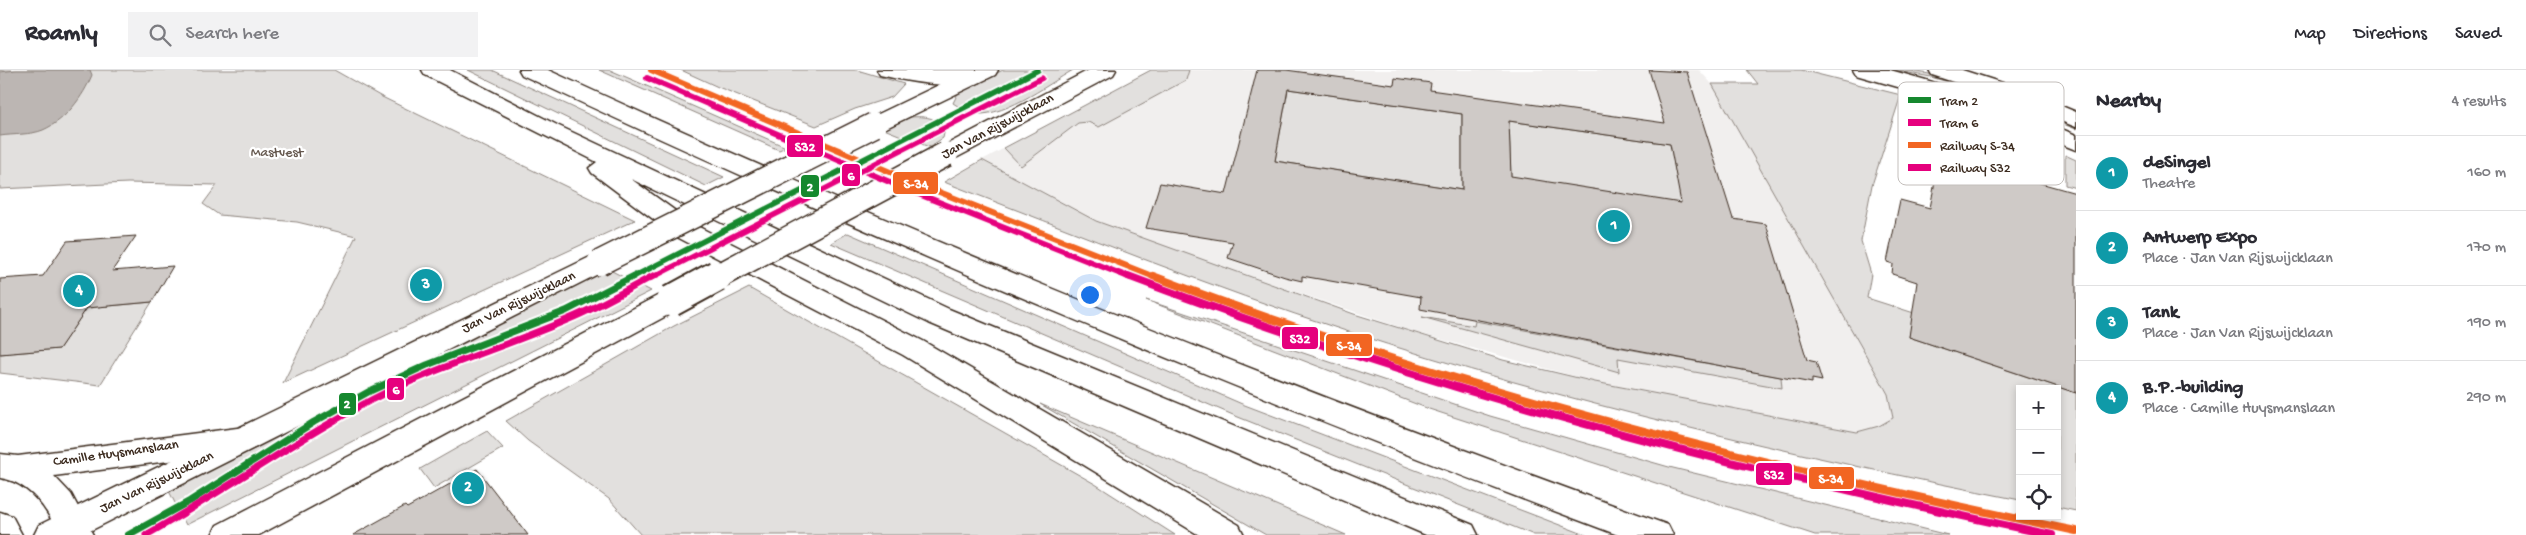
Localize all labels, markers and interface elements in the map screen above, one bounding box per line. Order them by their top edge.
search box [128,12,478,57]
text: Roamly [25,20,98,49]
icon: search [146,21,174,49]
text: Search here [186,23,279,46]
text: Map [2294,24,2326,45]
text: Directions [2354,24,2427,45]
text: Saved [2455,24,2501,45]
legend [1898,82,2064,185]
street label: Jan Van Rijswijcklaan [939,90,1057,164]
text: Nearby [2096,90,2161,115]
text: 4 results [2451,93,2506,112]
text: Tram 2 [1939,94,1978,111]
text: Tram 6 [1939,116,1979,133]
line badge: S32 [786,134,824,158]
text: Railway S-34 [1940,139,2015,156]
text: S32 [795,140,815,157]
park label: Mastvest [251,145,305,162]
text: deSingel [2143,152,2211,175]
text: Railway S32 [1940,161,2011,178]
line badge: 6 [841,163,861,187]
text: 1 [2109,164,2115,183]
text: 160 m [2467,164,2506,183]
text: 6 [847,169,855,186]
line badge: S-34 [892,171,939,195]
line badge: 2 [800,174,820,198]
text: Theatre [2143,175,2195,194]
text: S-34 [904,177,929,194]
text: 2 [807,180,814,197]
pin: 1 [1598,207,1630,245]
text: Antwerp Expo [2143,227,2257,250]
text: 2 [2108,239,2116,258]
text: 170 m [2467,239,2506,258]
text: Place · Jan Van Rijswijcklaan [2143,250,2333,269]
pin: 3 [410,266,442,304]
street label: Jan Van Rijswijcklaan [459,268,579,338]
pin: 4 [63,272,95,310]
your location [1077,282,1103,308]
text: Tank [2143,302,2178,325]
text: 3 [2108,314,2116,333]
text: 190 m [2467,314,2506,333]
text: Place · Jan Van Rijswijcklaan [2143,325,2333,344]
line badge: S32 [1281,326,1319,350]
text: S32 [1290,332,1310,349]
line badge: S-34 [1325,333,1373,357]
text: S-34 [1337,339,1362,356]
line badge: 6 [386,377,405,401]
text: B.P.-building [2143,377,2243,400]
text: 6 [392,383,400,400]
map controls [2016,385,2061,520]
button: + [2016,385,2061,430]
text: 4 [2108,389,2116,408]
text: 290 m [2466,389,2506,408]
line badge: 2 [338,392,357,416]
text: 2 [344,397,351,414]
text: Place · Camille Huysmanslaan [2143,400,2335,419]
button: − [2016,430,2061,475]
street label: Camille Huysmanslaan [52,437,180,471]
street label: Jan Van Rijswijcklaan [97,448,217,518]
line badge: S32 [1755,462,1793,486]
line badge: S-34 [1808,466,1855,490]
text: S32 [1764,468,1784,485]
pin: 2 [452,469,484,507]
text: S-34 [1819,472,1844,489]
button: locate [2016,475,2061,520]

